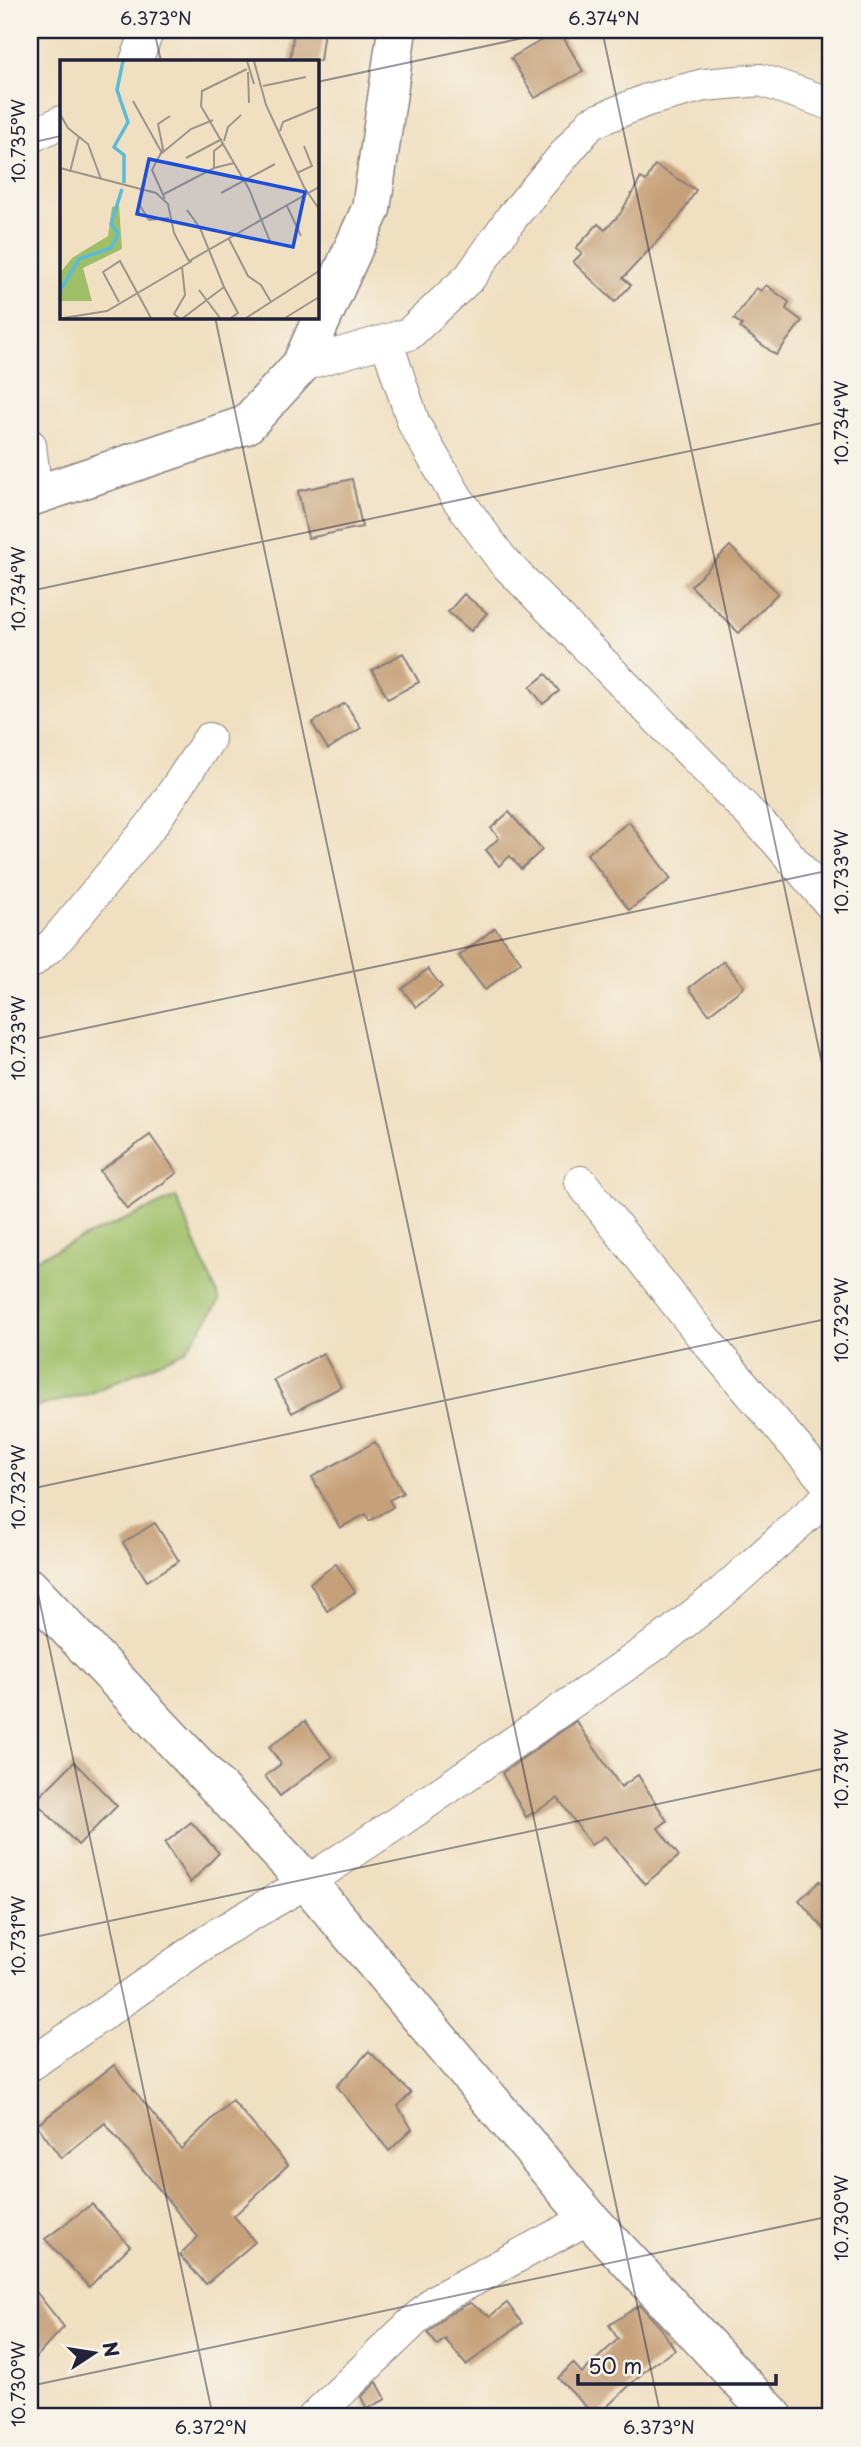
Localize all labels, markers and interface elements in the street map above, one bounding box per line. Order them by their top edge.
text: 6.373°N [120,4,192,31]
text: 6.374°N [568,4,640,31]
inset map [60,60,318,318]
text: 10.735°W [4,98,31,183]
text: 10.734°W [827,380,854,465]
text: 10.734°W [4,546,31,631]
text: 10.733°W [827,829,854,915]
text: 10.733°W [4,995,31,1081]
text: 10.732°W [827,1277,854,1363]
text: 10.732°W [4,1444,31,1530]
text: 10.731°W [827,1728,854,1809]
text: 10.731°W [4,1895,31,1976]
text: 10.730°W [827,2174,854,2261]
north arrow [60,2318,130,2388]
text: N [96,2339,127,2360]
text: 10.730°W [4,2340,31,2427]
scale bar [578,2342,775,2386]
text: 50 m [588,2349,642,2381]
text: 6.372°N [175,2413,247,2440]
text: 6.373°N [623,2413,695,2440]

